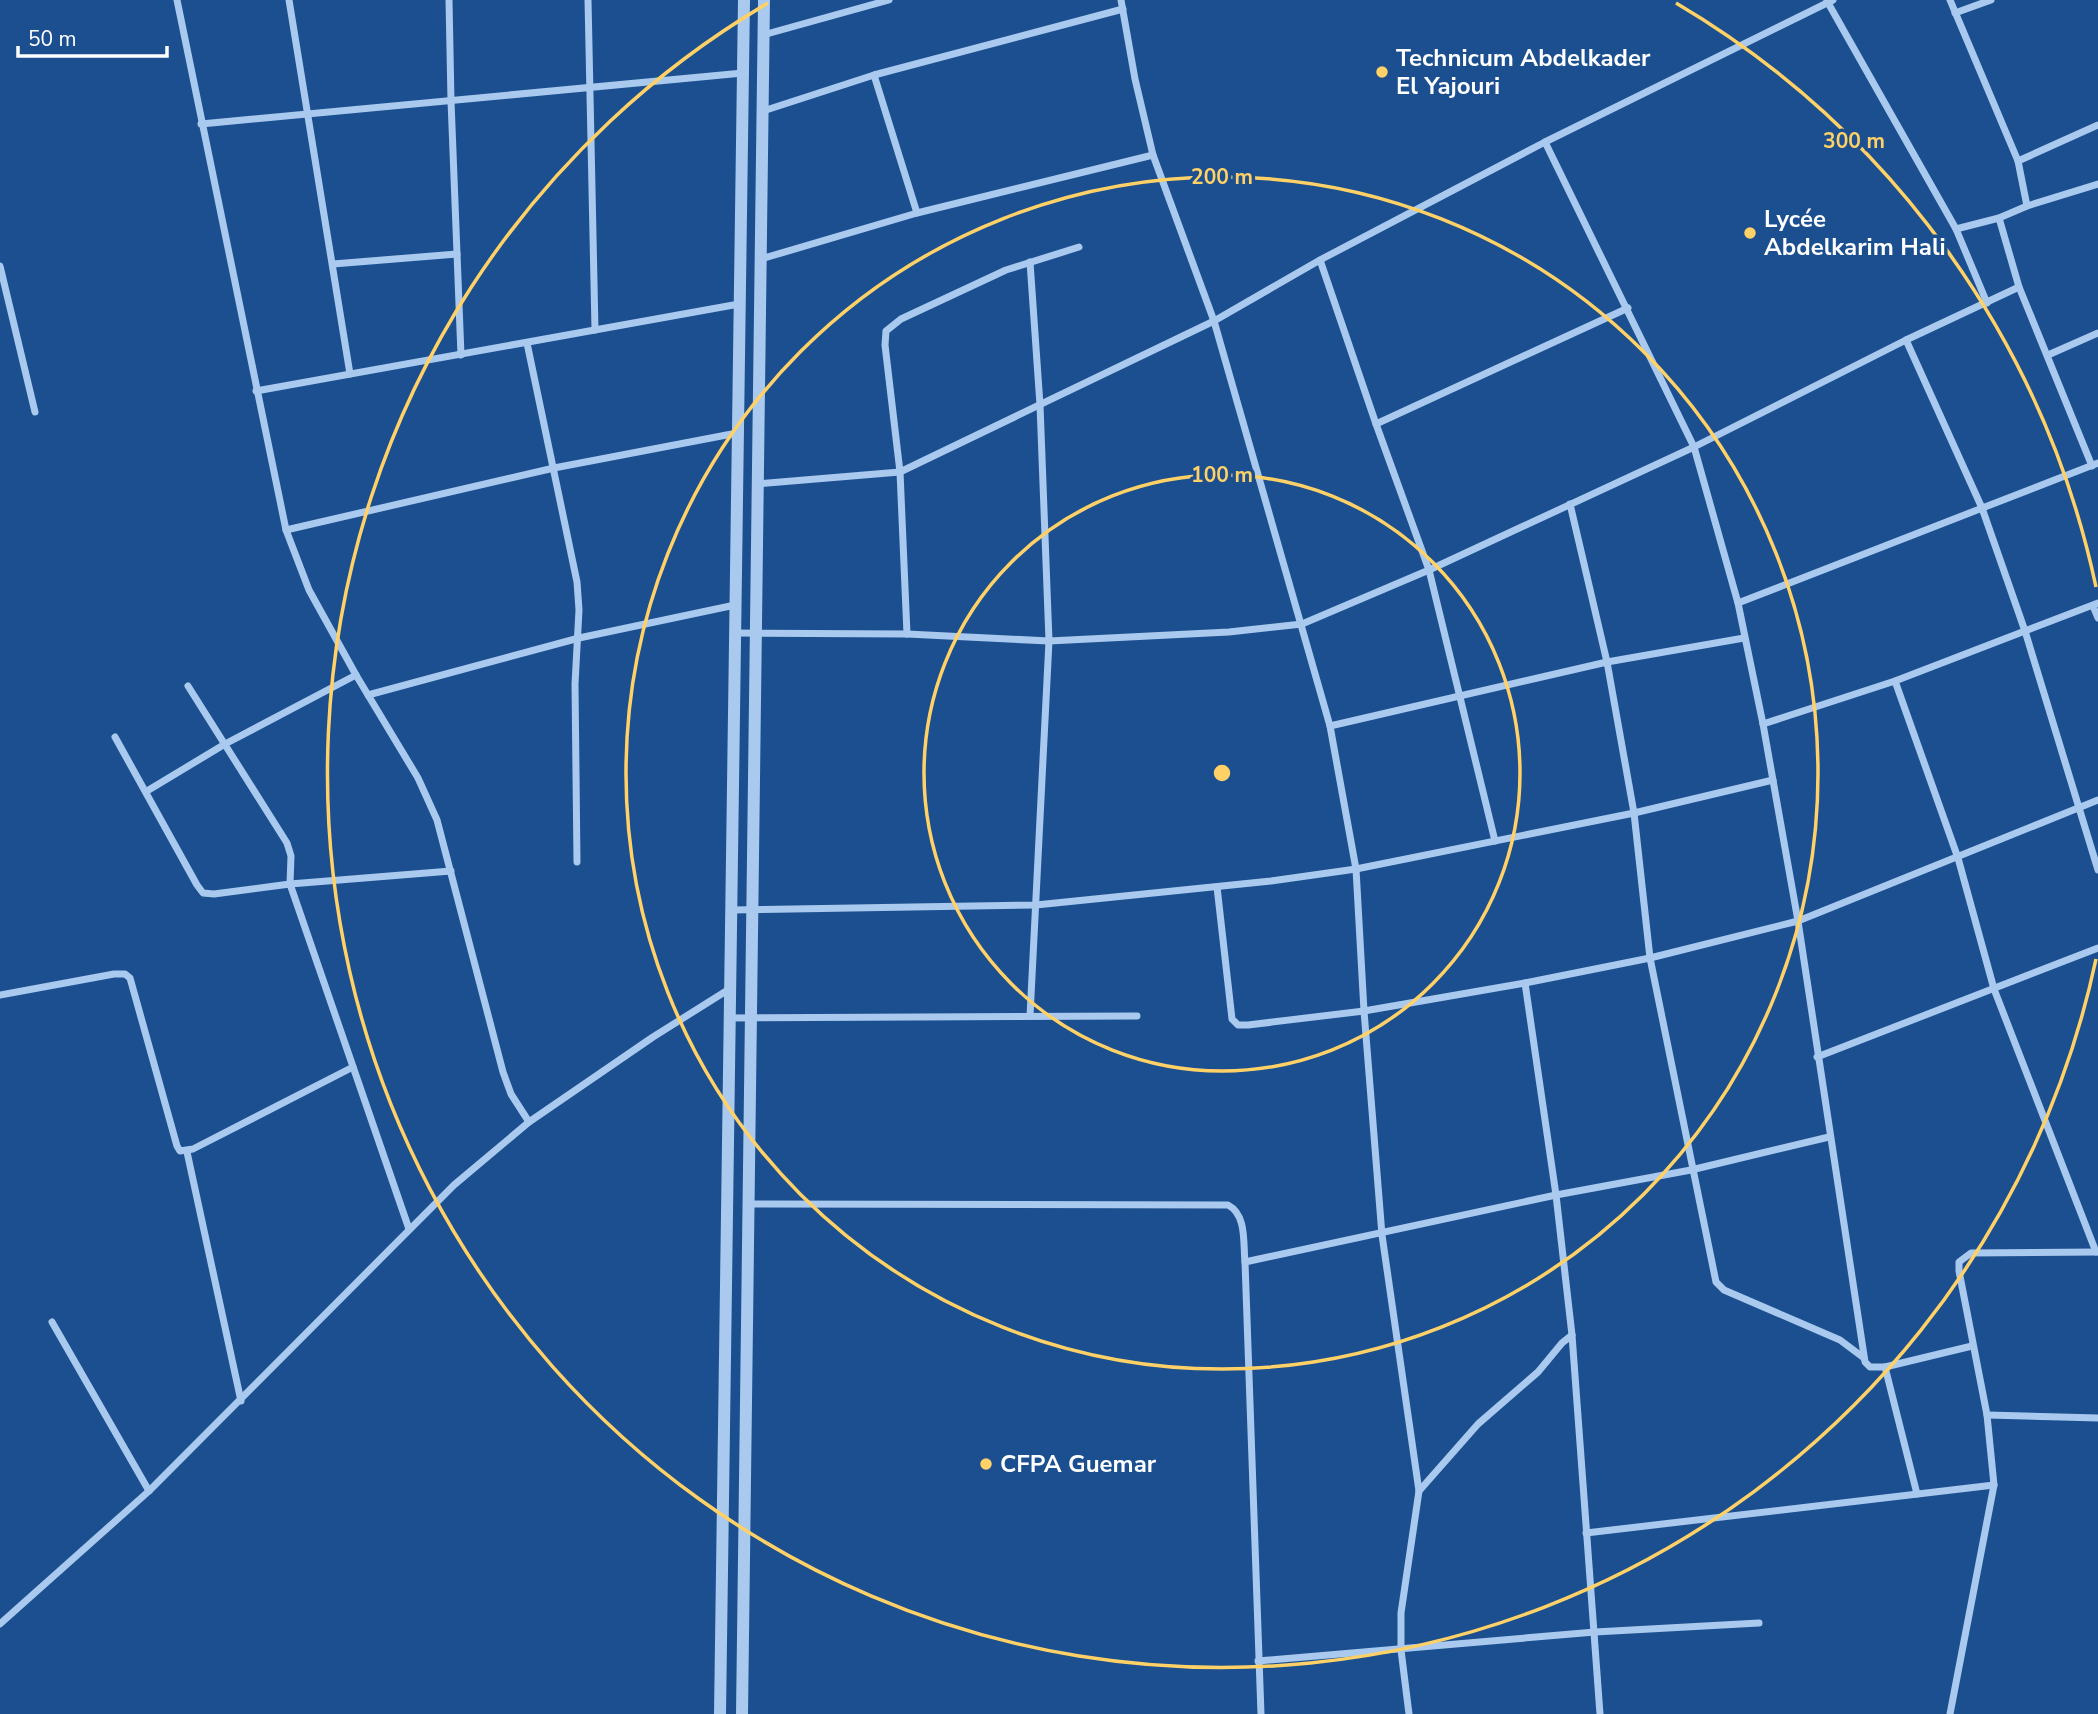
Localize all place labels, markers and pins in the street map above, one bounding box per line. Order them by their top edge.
place label: Technicum Abdelkader El Yajouri [1396,42,1651,102]
marker: Technicum Abdelkader El Yajouri [1374,64,1390,80]
place label: Lycée Abdelkarim Hali [1764,203,1946,263]
marker: Lycée Abdelkarim Hali [1742,225,1758,241]
centre of rings [1210,761,1234,785]
place label: CFPA Guemar [1000,1448,1157,1480]
marker: CFPA Guemar [978,1456,994,1472]

